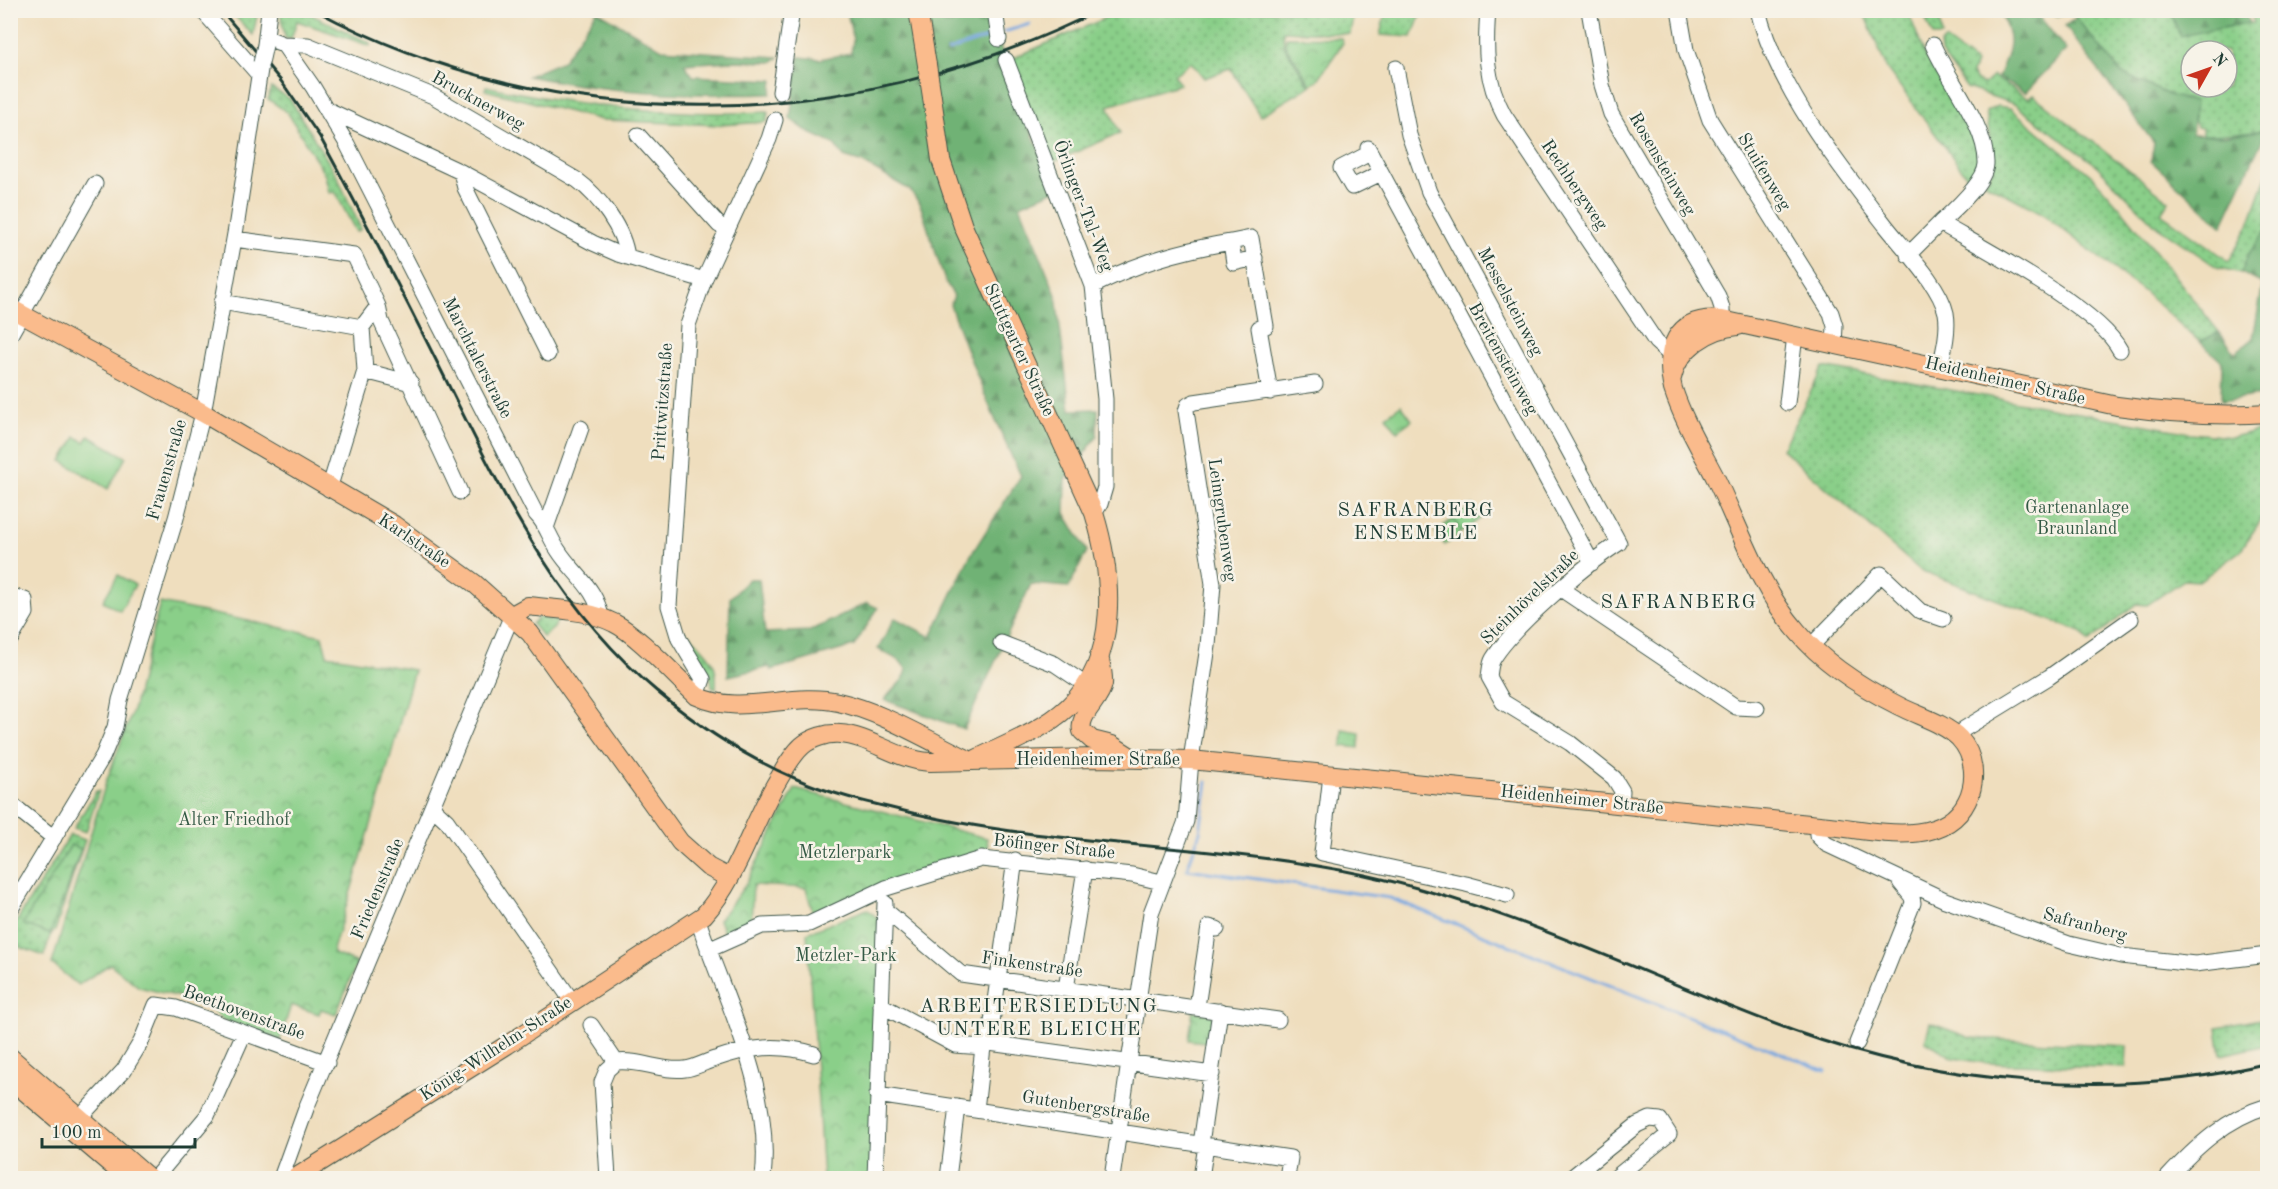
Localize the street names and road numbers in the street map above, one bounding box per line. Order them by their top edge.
street label: Brucknerweg [429,68,528,134]
street label: Rosensteinweg [1625,109,1699,219]
street label: Stuifenweg [1734,130,1794,214]
street label: Örlinger-Tal-Weg [1050,136,1120,274]
street label: Rechbergweg [1537,137,1611,234]
street label: Messelsteinweg [1474,245,1546,360]
street label: Stuttgarter Straße [980,281,1058,419]
street label: Marchtalerstraße [439,295,515,421]
street label: Breitensteinweg [1465,300,1541,418]
street label: Prittwitzstraße [650,342,676,462]
street label: Heidenheimer Straße [1923,354,2087,408]
street label: Frauenstraße [144,417,190,523]
street label: Leimgrubenweg [1204,457,1240,583]
street label: Karlstraße [375,510,453,572]
street label: Steinhövelstraße [1478,546,1582,648]
street label: Heidenheimer Straße [1016,751,1180,769]
street label: Heidenheimer Straße [1499,782,1665,818]
street label: Böfinger Straße [992,832,1116,862]
street label: Friedenstraße [349,836,407,942]
street label: Safranberg [2041,905,2129,945]
street label: Finkenstraße [980,949,1084,981]
street label: Beethovenstraße [181,983,307,1043]
street label: König-Wilhelm-Straße [417,993,575,1105]
street label: Gutenbergstraße [1021,1088,1151,1126]

